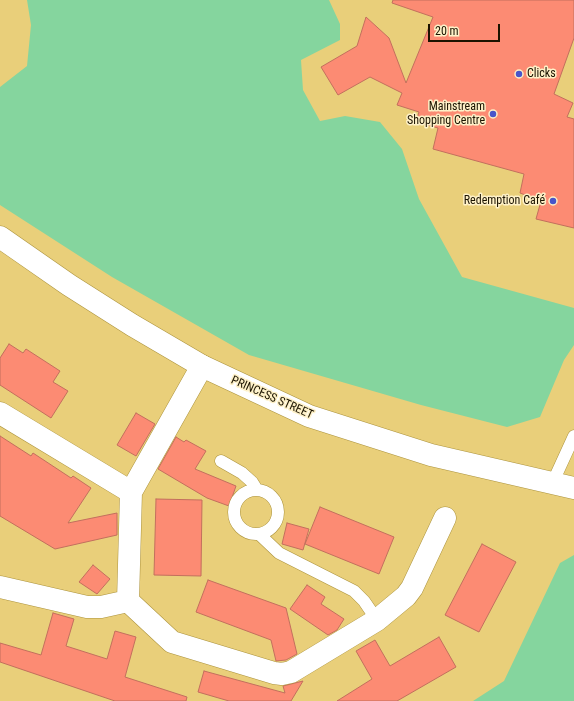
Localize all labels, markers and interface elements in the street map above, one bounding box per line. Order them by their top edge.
scale bar [430,16,502,42]
text: 20 m [435,24,459,38]
place label: Clicks [527,67,556,81]
marker: Clicks [514,69,524,79]
place label: Mainstream Shopping Centre [407,100,485,128]
marker: Mainstream Shopping Centre [488,109,498,119]
place label: Redemption Café [464,194,545,208]
marker: Redemption Café [548,196,558,206]
street label: PRINCESS STREET [229,373,315,423]

